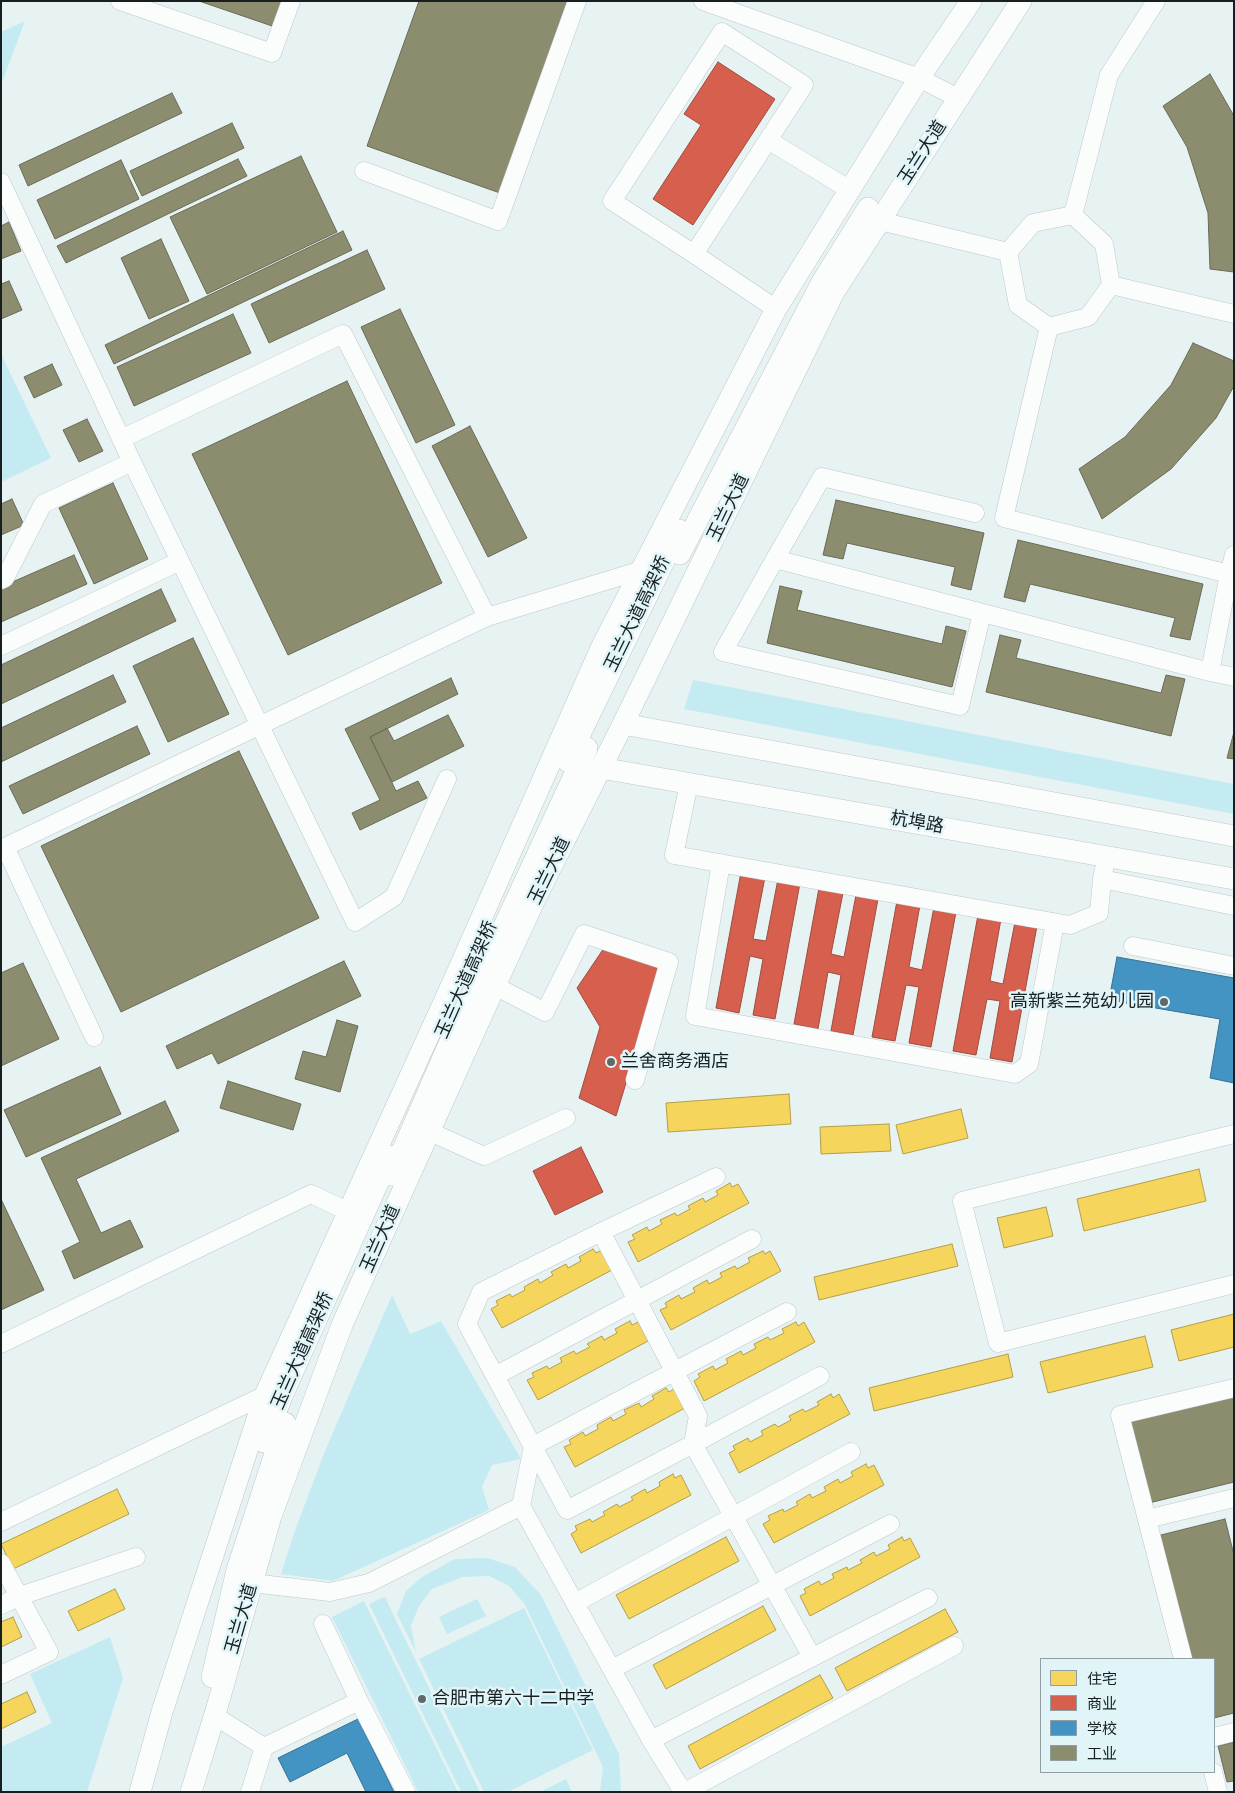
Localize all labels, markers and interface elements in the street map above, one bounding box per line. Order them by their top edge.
street label: 玉兰大道 [894,117,952,189]
street label: 玉兰大道 [704,471,754,545]
street label: 玉兰大道高架桥 [601,553,675,675]
street label: 杭埠路 [889,808,945,838]
street label: 玉兰大道 [525,834,575,908]
street label: 玉兰大道高架桥 [432,918,502,1042]
place label: 高新紫兰苑幼儿园 [1010,991,1154,1013]
marker: 高新紫兰苑幼儿园 [1158,996,1170,1008]
place label: 兰舍商务酒店 [621,1051,729,1073]
marker: 兰舍商务酒店 [605,1056,617,1068]
street label: 玉兰大道 [356,1202,406,1276]
street label: 玉兰大道高架桥 [268,1289,338,1413]
street label: 玉兰大道 [222,1581,262,1657]
legend [1040,1658,1215,1773]
text: 住宅 [1087,1670,1117,1688]
place label: 合肥市第六十二中学 [432,1688,594,1710]
marker: 合肥市第六十二中学 [416,1693,428,1705]
text: 商业 [1087,1695,1117,1713]
text: 学校 [1087,1720,1117,1738]
text: 工业 [1087,1745,1117,1763]

